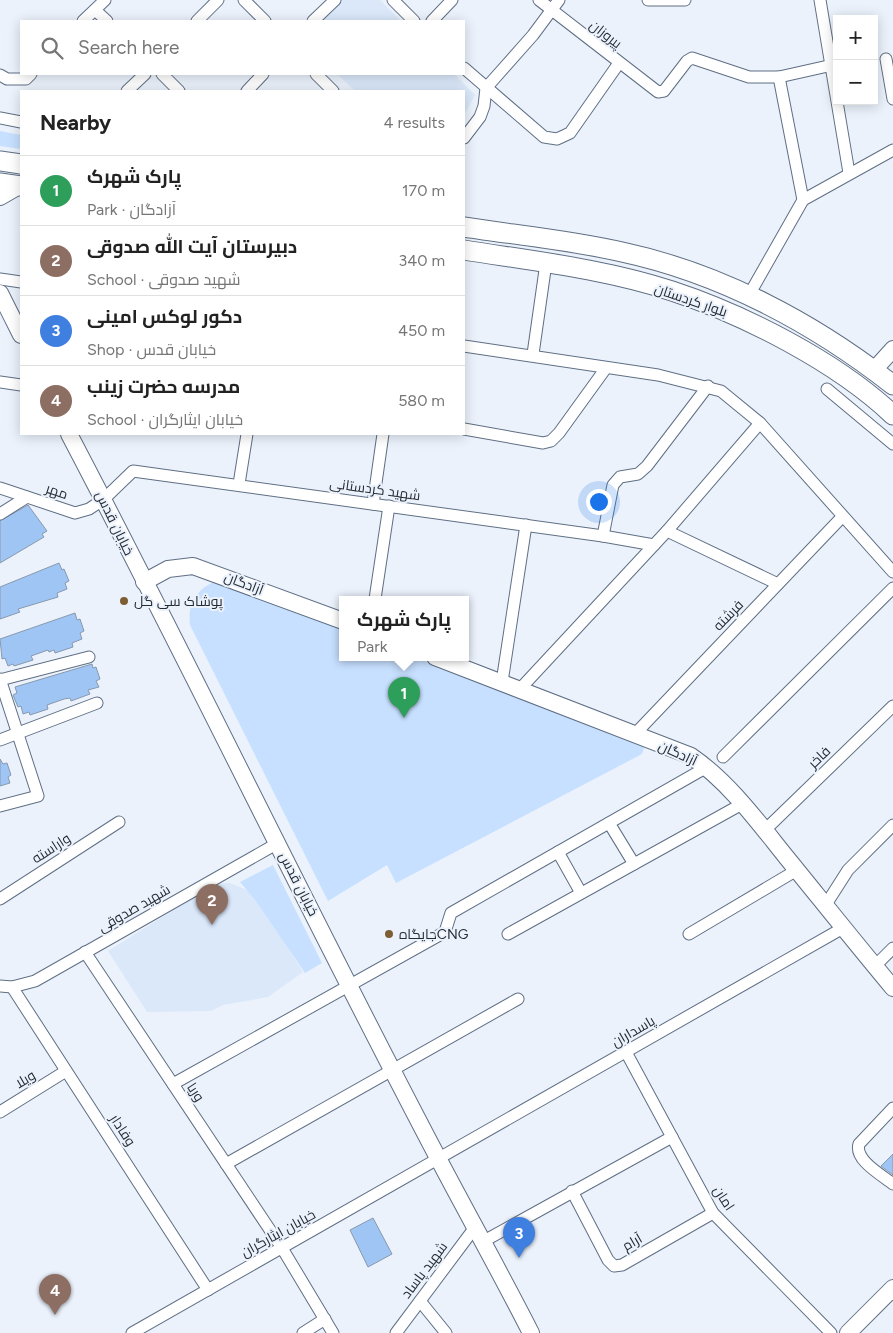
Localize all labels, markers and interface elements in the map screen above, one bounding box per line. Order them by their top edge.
map controls [833,15,878,105]
button: + [833,15,878,60]
street label: پیروزان [585,16,625,53]
search box [20,20,465,75]
icon: search [38,34,66,62]
text: Search here [78,36,180,59]
button: − [833,60,878,105]
text: Nearby [40,110,111,135]
text: 4 results [384,113,445,132]
text: پارک شهرک [87,165,181,188]
text: 1 [53,181,59,200]
text: 170 m [402,181,445,200]
text: Park · آزادگان [87,200,176,219]
text: دبیرستان آیت الله صدوقی [87,235,297,258]
text: 2 [51,251,61,270]
text: 340 m [399,251,445,270]
text: School · شهید صدوقی [87,270,241,289]
street label: بلوار کردستان [652,280,729,321]
text: دکور لوکس امینی [87,305,242,328]
text: 3 [52,321,60,340]
text: 450 m [398,321,445,340]
text: Shop · خیابان قدس [87,340,216,359]
text: مدرسه حضرت زینب [87,375,240,398]
text: 4 [51,391,61,410]
text: 580 m [398,391,445,410]
text: School · خیابان ایثارگران [87,410,243,429]
street label: شهید کردستانی [328,475,421,504]
street label: مهر [43,480,70,503]
street label: خیابان قدس [92,488,137,558]
your location [586,489,612,515]
street label: آزادگان [222,568,266,599]
place label: پوشاک سی گل [134,593,223,611]
marker: پوشاک سی گل [118,595,130,607]
popup [339,596,469,661]
street label: فرشته [710,596,747,634]
text: پارک شهرک [357,608,451,631]
text: Park [357,637,387,656]
pin: 1 [388,677,420,718]
street label: آزادگان [656,737,700,770]
street label: فاخر [804,743,834,773]
street label: واراسته [29,830,74,867]
street label: خیابان قدس [275,849,322,919]
street label: شهید صدوقی [95,881,173,936]
pin: 2 [196,884,228,925]
place label: جایگاهCNG [399,926,469,943]
marker: جایگاهCNG [383,928,395,940]
street label: پاسداران [608,1012,659,1052]
street label: ویلا [12,1067,39,1092]
street label: وریا [183,1080,208,1105]
street label: وفادار [106,1110,139,1149]
street label: امان [709,1183,738,1214]
street label: خیابان ایثارگران [238,1206,319,1261]
pin: 3 [503,1217,535,1258]
street label: آرام [619,1230,646,1256]
street label: شهید پاساد [398,1239,452,1302]
pin: 4 [39,1274,71,1315]

